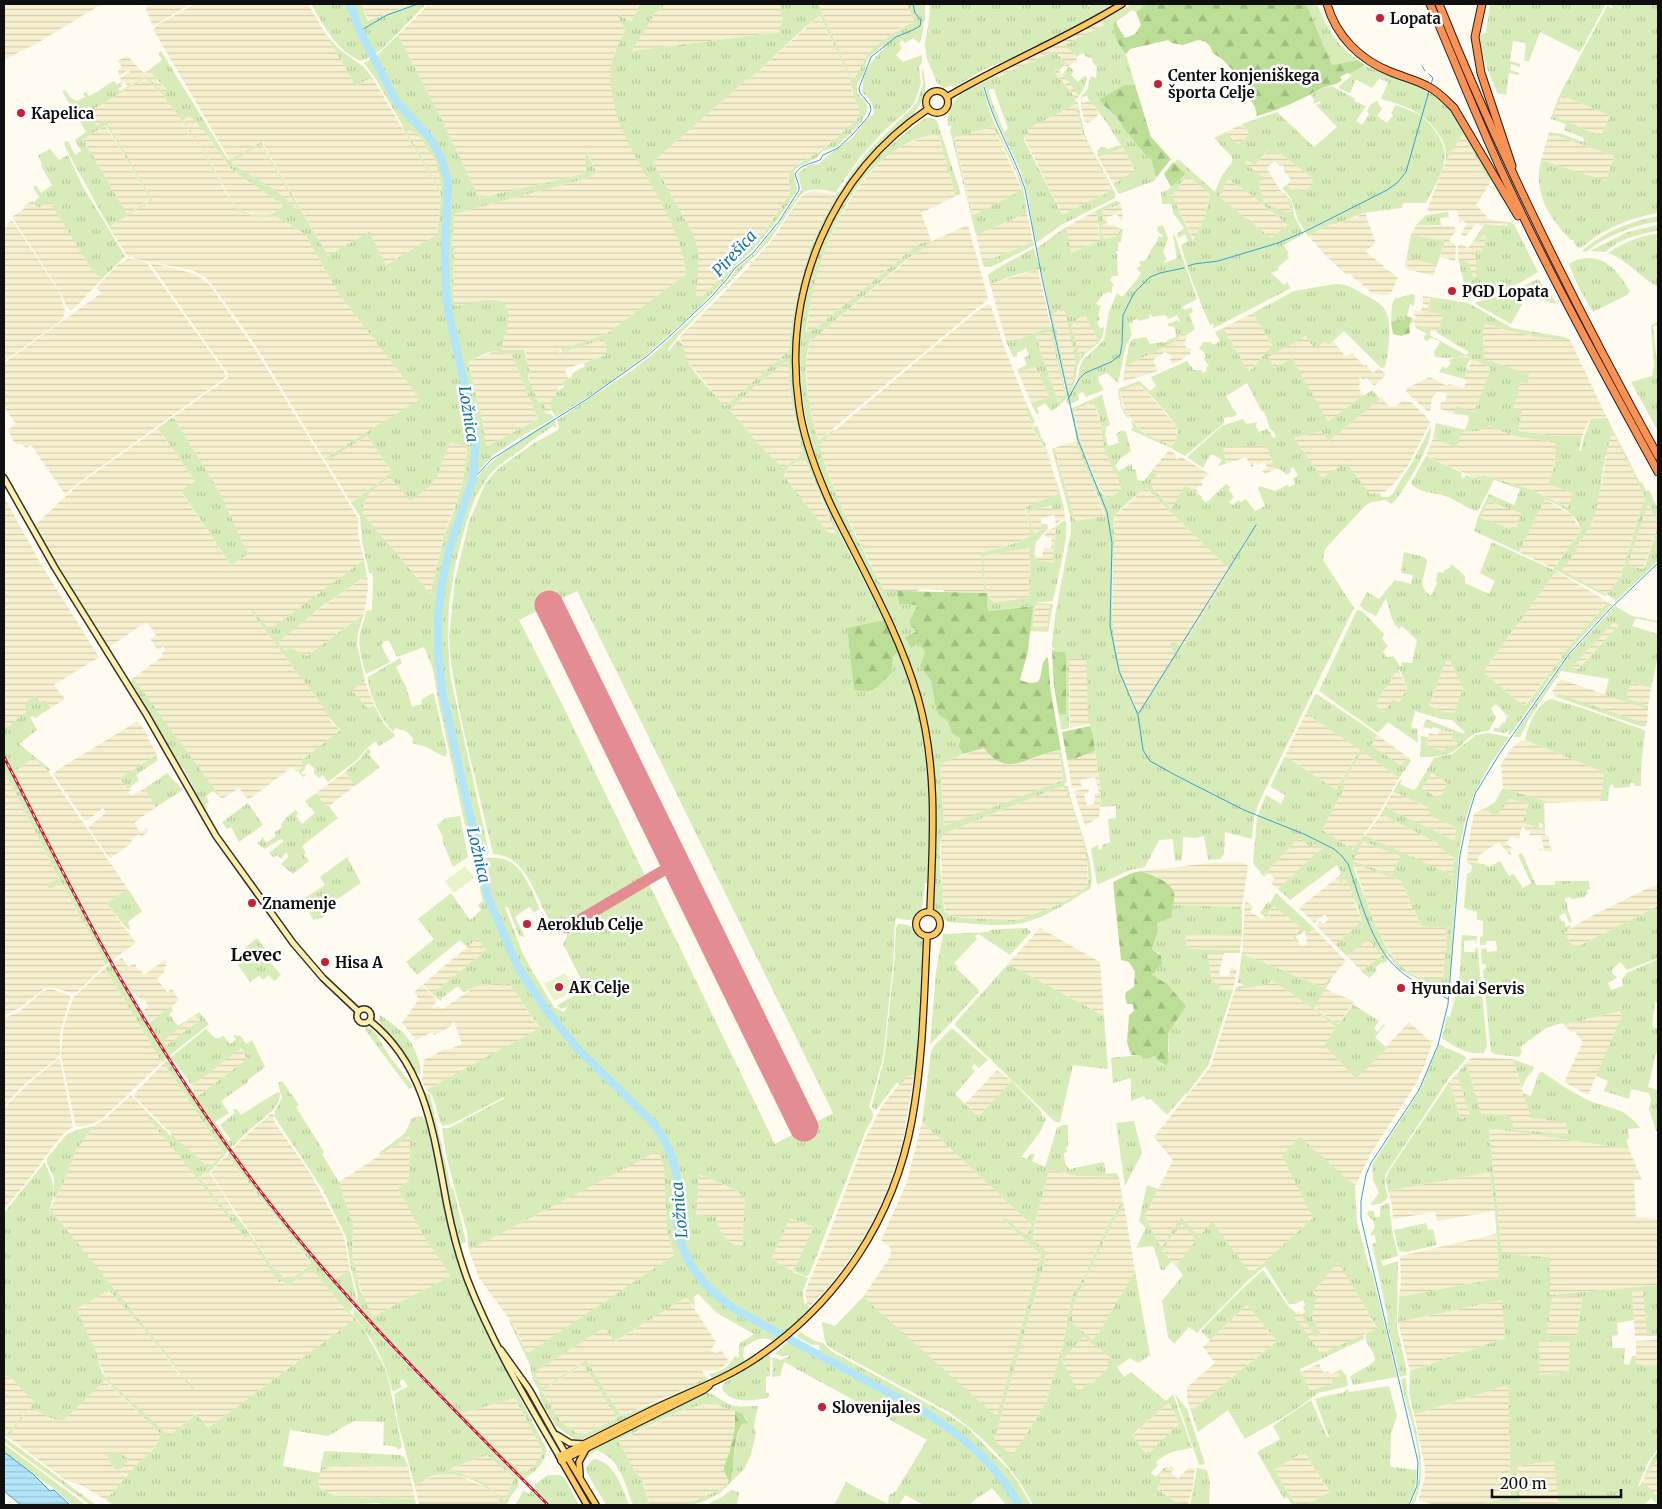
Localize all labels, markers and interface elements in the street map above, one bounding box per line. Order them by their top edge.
place label: Lopata [1390,9,1442,28]
marker: Lopata [1374,12,1386,24]
place label: Center konjeniškega športa Celje [1168,66,1320,102]
marker: Center konjeniškega športa Celje [1152,78,1164,90]
place label: Kapelica [31,104,95,123]
marker: Kapelica [15,107,27,119]
water label: Pirešica [708,226,760,280]
place label: PGD Lopata [1462,282,1550,301]
marker: PGD Lopata [1446,285,1458,297]
water label: Ložnica [455,384,483,444]
water label: Ložnica [463,825,495,885]
place label: Znamenje [262,894,336,913]
marker: Znamenje [246,897,258,909]
place label: Aeroklub Celje [536,915,643,934]
marker: Aeroklub Celje [521,918,533,930]
district label: Levec [231,943,282,966]
place label: Hisa A [335,953,383,972]
marker: Hisa A [319,956,331,968]
place label: AK Celje [568,978,630,997]
place label: Hyundai Servis [1411,979,1525,998]
marker: AK Celje [553,981,565,993]
marker: Hyundai Servis [1395,982,1407,994]
water label: Ložnica [667,1181,691,1239]
place label: Slovenijales [832,1398,921,1417]
marker: Slovenijales [816,1401,828,1413]
scale bar [1492,1466,1621,1498]
text: 200 m [1500,1474,1547,1493]

